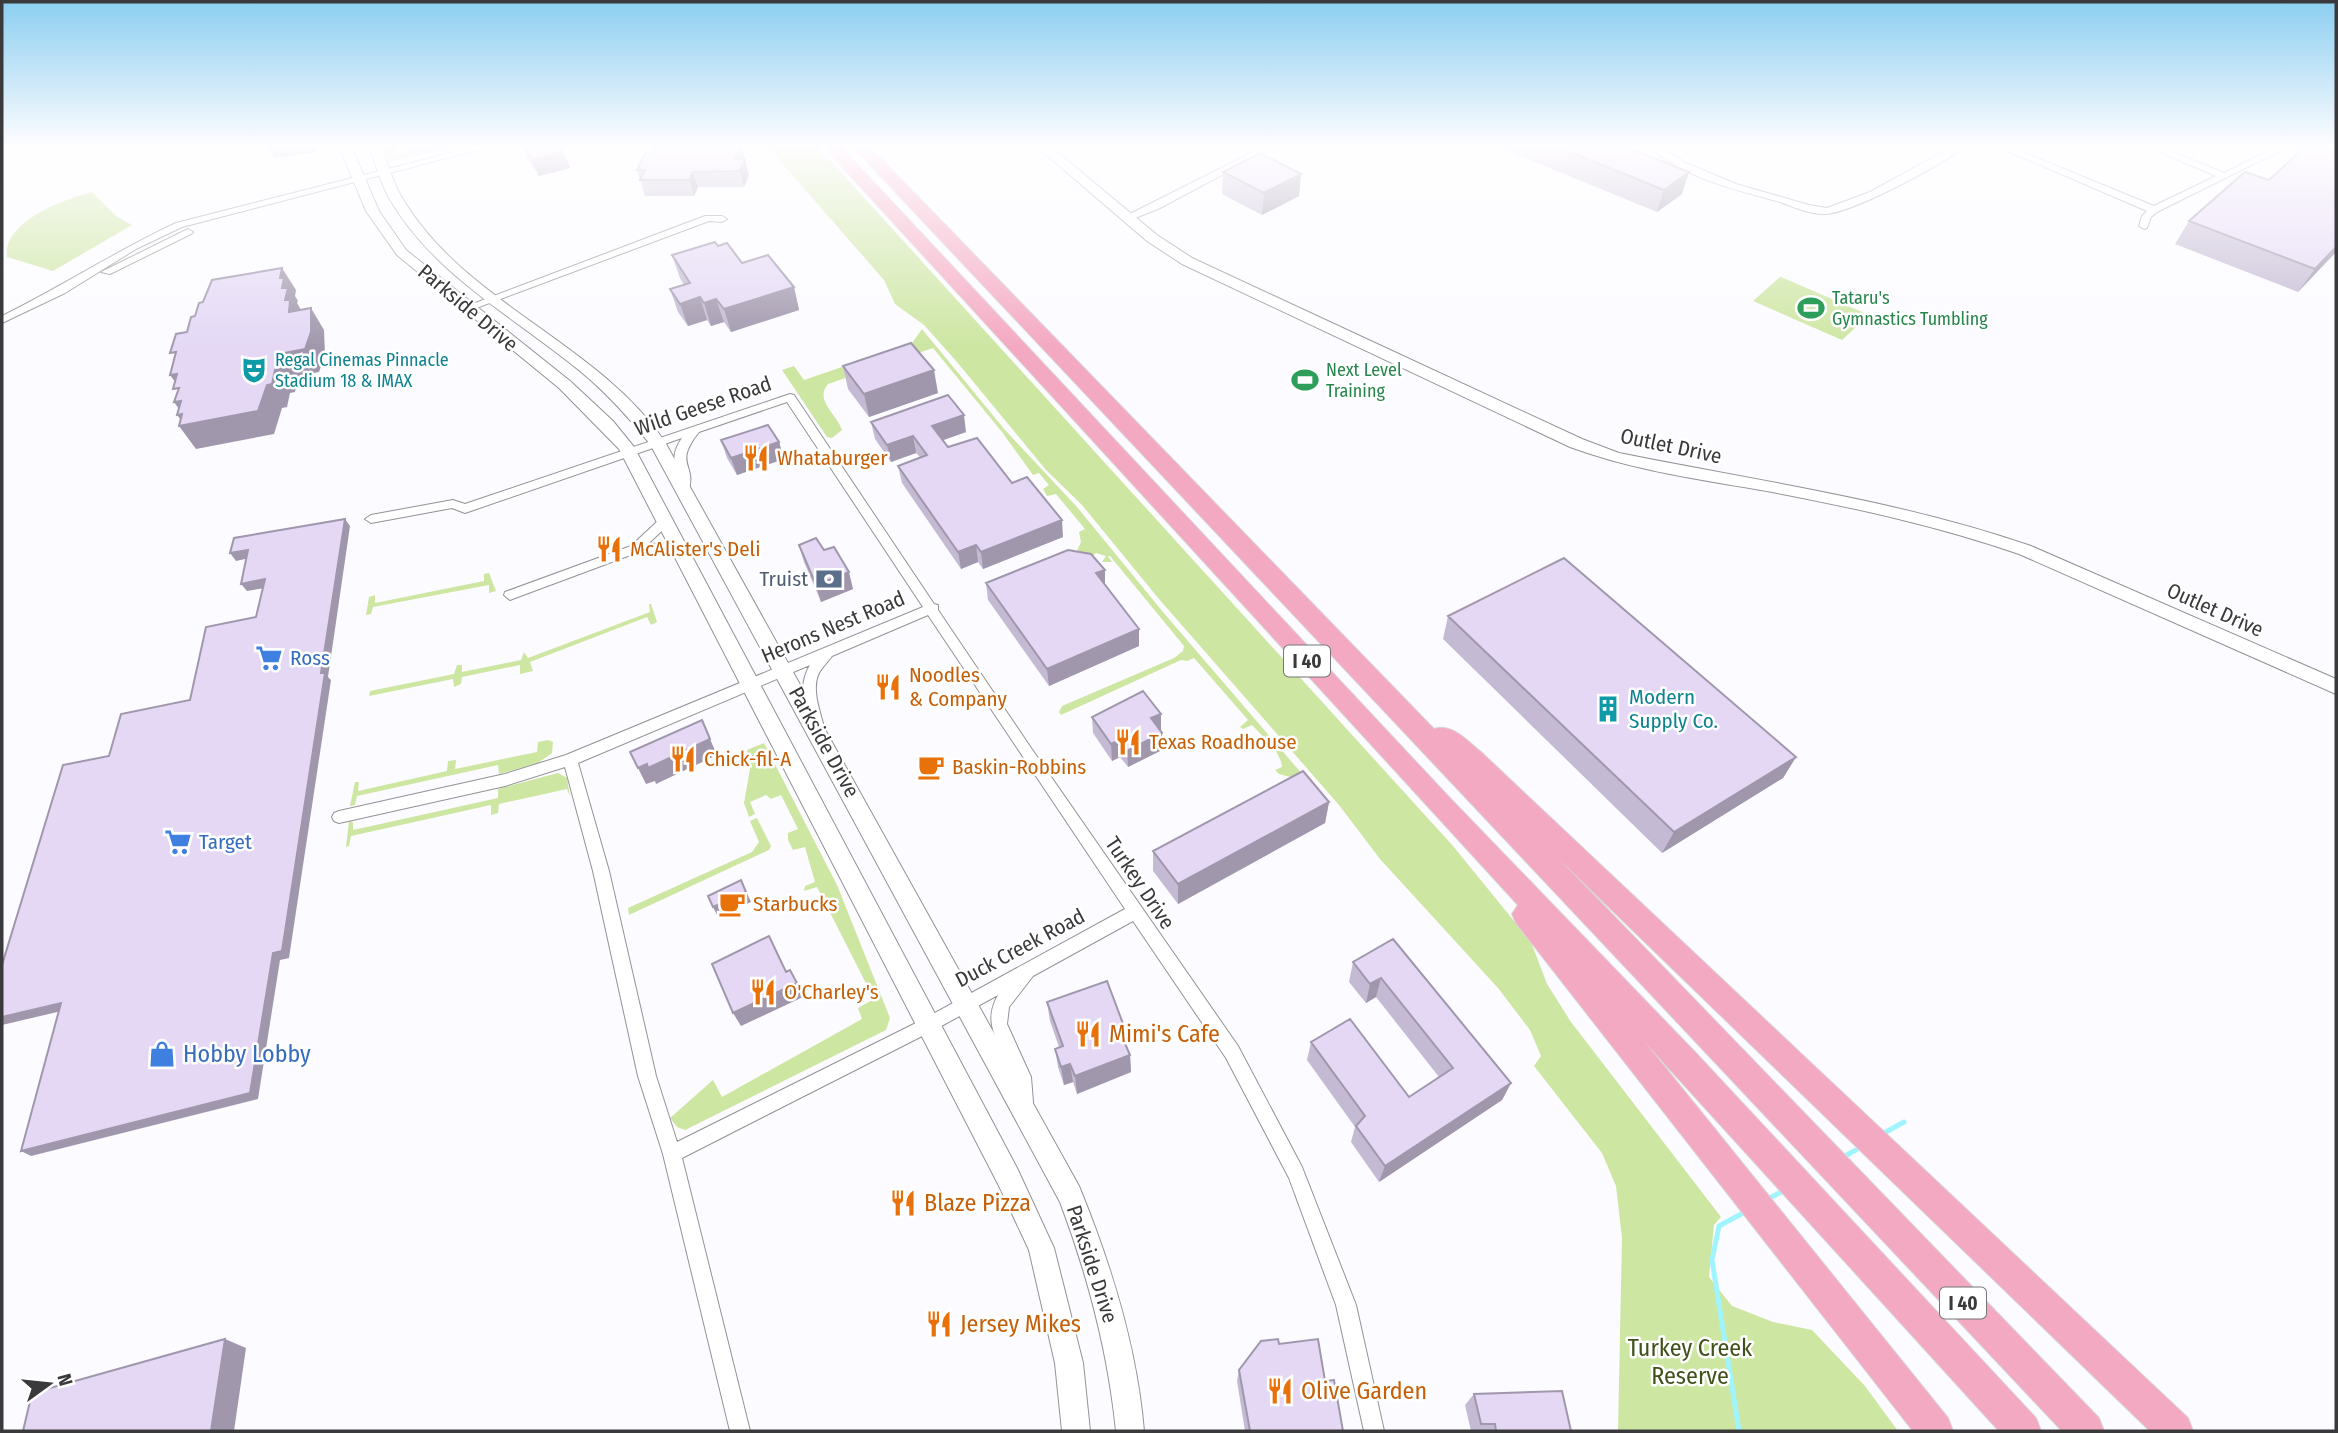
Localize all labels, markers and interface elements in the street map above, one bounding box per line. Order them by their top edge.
street label: Parkside Drive [413,259,523,357]
place label: Tataru's Gymnastics Tumbling [1832,287,1988,330]
sports icon: Tataru's Gymnastics Tumbling [1796,293,1826,323]
place label: Regal Cinemas Pinnacle Stadium 18 & IMAX [275,349,449,392]
theatre icon: Regal Cinemas Pinnacle Stadium 18 & IMAX [239,355,269,385]
place label: Next Level Training [1326,359,1402,402]
sports icon: Next Level Training [1290,365,1320,395]
street label: Wild Geese Road [631,370,775,442]
street label: Outlet Drive [1618,423,1724,469]
restaurant icon: Whataburger [741,443,771,473]
place label: Whataburger [777,445,888,471]
restaurant icon: McAlister's Deli [594,534,624,564]
place label: McAlister's Deli [630,536,760,562]
bank icon: Truist [814,564,844,594]
place label: Truist [759,566,808,592]
street label: Outlet Drive [2163,577,2267,643]
street label: Herons Nest Road [757,585,909,669]
supermarket icon: Ross [254,643,284,673]
place label: Ross [290,645,330,671]
road number: I 40 [1284,646,1330,676]
place label: Noodles & Company [909,662,1008,712]
restaurant icon: Noodles & Company [873,672,903,702]
street label: Parkside Drive [783,682,865,802]
place label: Modern Supply Co. [1629,684,1718,734]
building icon: Modern Supply Co. [1593,694,1623,724]
restaurant icon: Texas Roadhouse [1113,727,1143,757]
place label: Texas Roadhouse [1149,729,1297,755]
restaurant icon: Chick-fil-A [668,744,698,774]
place label: Chick-fil-A [704,746,791,772]
cafe icon: Baskin-Robbins [916,752,946,782]
place label: Baskin-Robbins [952,754,1086,780]
supermarket icon: Target [163,827,193,857]
place label: Target [199,829,252,855]
street label: Turkey Drive [1100,832,1180,934]
cafe icon: Starbucks [717,889,747,919]
place label: Starbucks [753,891,838,917]
street label: Duck Creek Road [951,903,1089,993]
restaurant icon: O'Charley's [748,977,778,1007]
place label: O'Charley's [784,979,879,1005]
restaurant icon: Mimi's Cafe [1073,1019,1103,1049]
place label: Mimi's Cafe [1109,1020,1220,1048]
shop icon: Hobby Lobby [147,1039,177,1069]
place label: Hobby Lobby [183,1040,311,1068]
restaurant icon: Blaze Pizza [888,1188,918,1218]
place label: Blaze Pizza [924,1189,1031,1217]
street label: Parkside Drive [1061,1202,1123,1326]
road number: I 40 [1940,1288,1986,1318]
restaurant icon: Jersey Mikes [924,1309,954,1339]
place label: Jersey Mikes [960,1310,1081,1338]
park label: Turkey Creek Reserve [1628,1334,1753,1390]
north arrow [14,1349,84,1419]
text: N [52,1371,78,1388]
restaurant icon: Olive Garden [1265,1376,1295,1406]
place label: Olive Garden [1301,1377,1427,1405]

